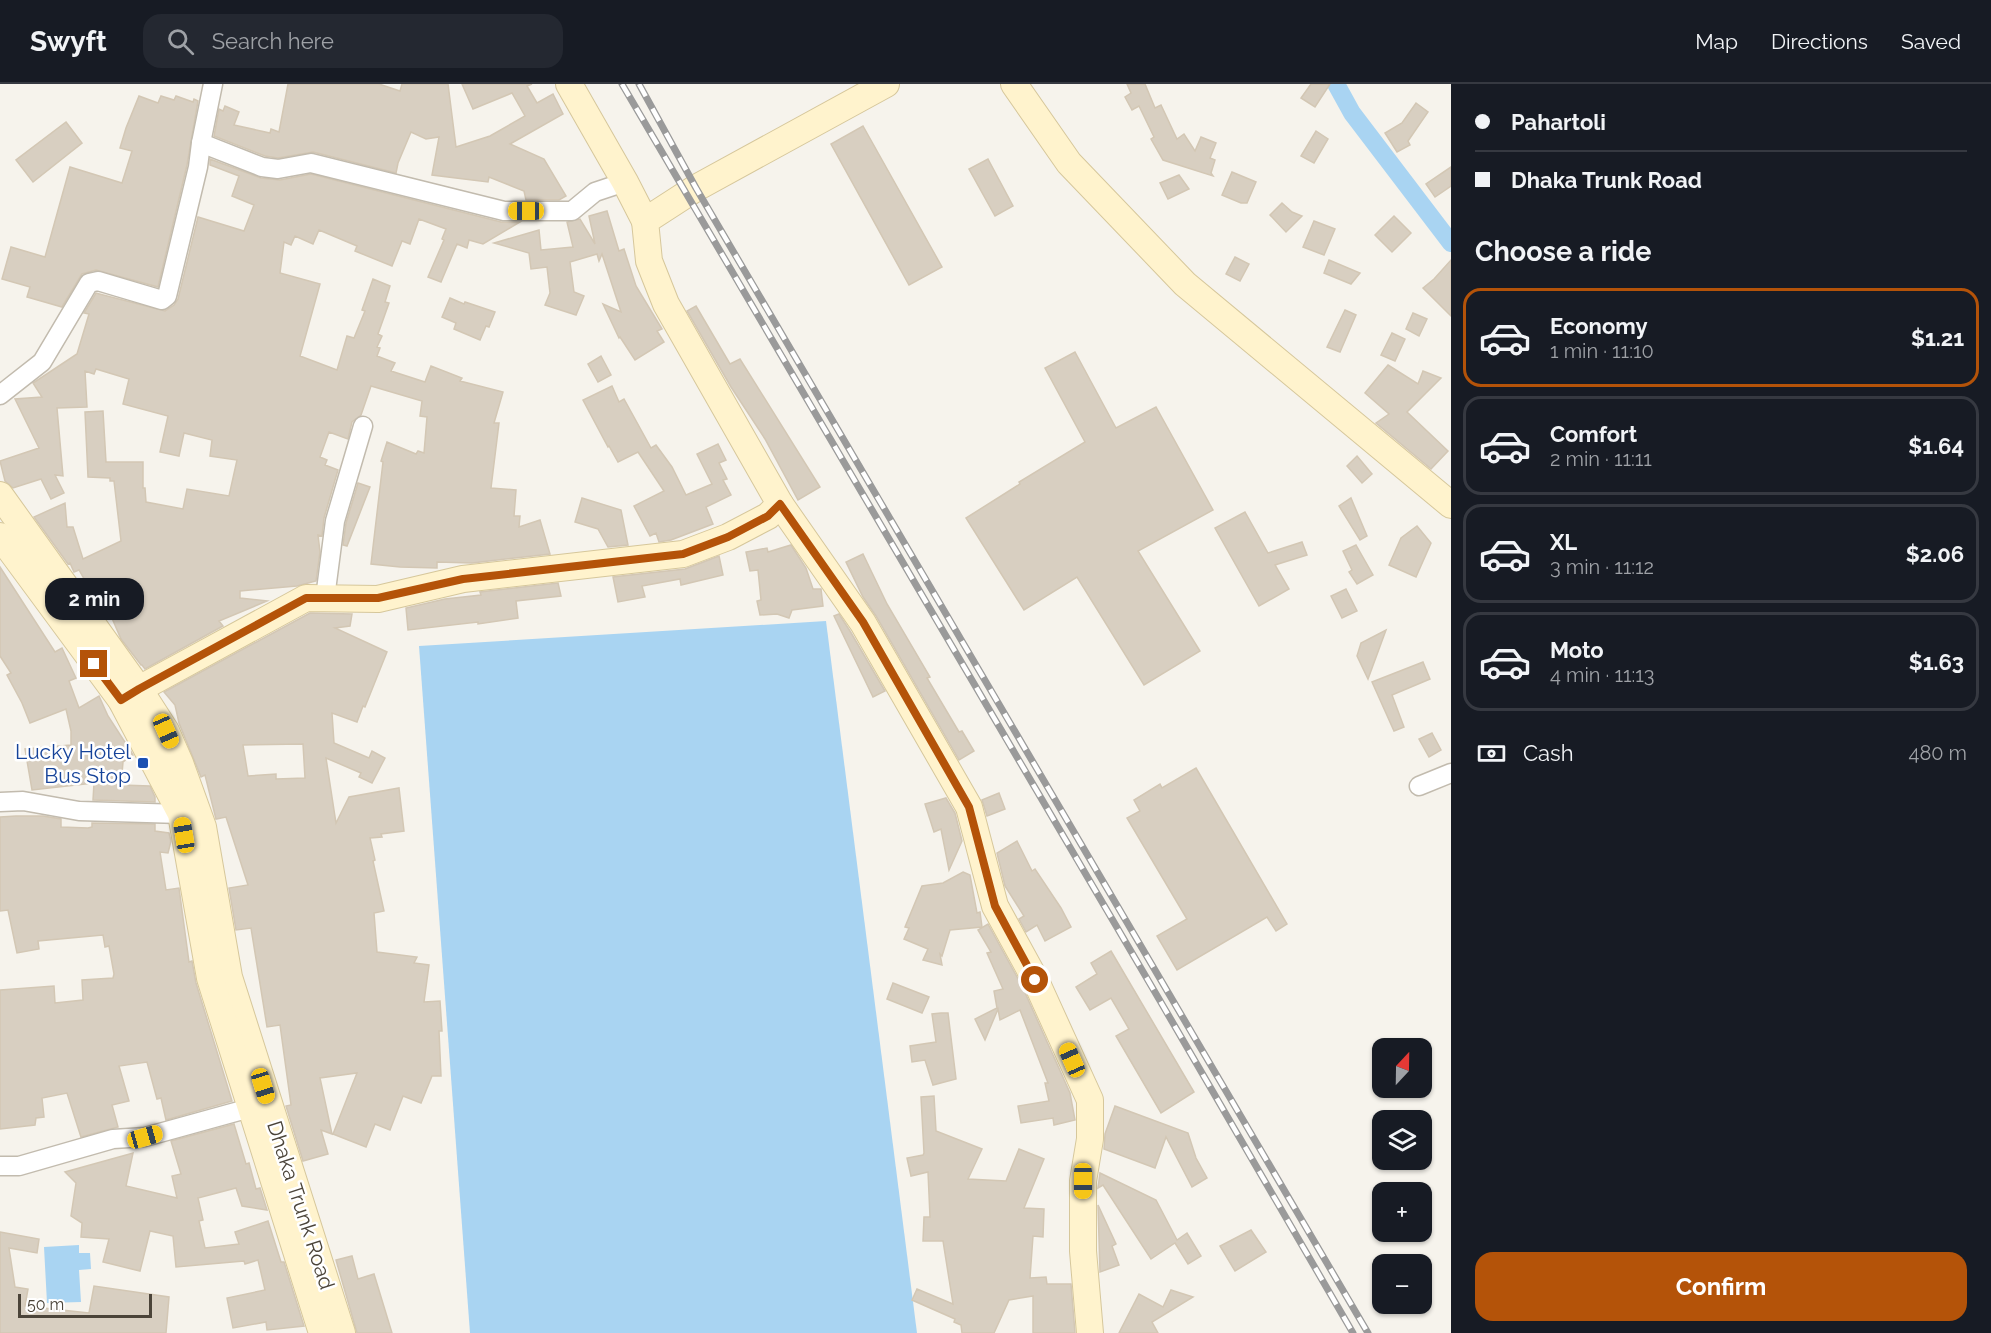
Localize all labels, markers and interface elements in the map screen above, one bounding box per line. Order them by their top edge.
search box [143,14,563,68]
text: Swyft [30,25,107,58]
icon: search [164,25,197,58]
text: Search here [212,28,334,54]
text: Map [1695,29,1738,54]
text: Directions [1771,29,1868,54]
text: Saved [1901,29,1961,54]
text: Pahartoli [1511,109,1606,135]
text: Dhaka Trunk Road [1511,167,1702,193]
car [508,202,544,220]
text: Choose a ride [1475,236,1651,267]
icon: car [1478,311,1532,365]
text: Economy [1550,313,1648,339]
text: $1.21 [1911,325,1964,351]
text: 1 min · 11:10 [1550,339,1654,363]
icon: car [1478,419,1532,473]
text: Comfort [1550,421,1637,447]
text: $1.64 [1908,433,1964,459]
text: 2 min · 11:11 [1550,447,1652,471]
icon: car [1478,527,1532,581]
text: XL [1550,529,1577,555]
text: $2.06 [1906,541,1964,567]
text: 3 min · 11:12 [1550,555,1654,579]
callout: 2 min [44,577,144,619]
text: 2 min [69,587,120,611]
icon: car [1478,635,1532,689]
text: Moto [1550,637,1604,663]
text: $1.63 [1909,649,1964,675]
route end [80,650,107,677]
text: 4 min · 11:13 [1550,663,1655,687]
car [150,711,182,751]
icon: cash [1475,737,1508,770]
place label: Lucky Hotel Bus Stop [15,739,131,788]
text: Cash [1523,740,1574,766]
text: 480 m [1909,741,1967,765]
marker: Lucky Hotel Bus Stop [136,756,150,770]
car [172,816,196,854]
route start [1021,966,1048,993]
north arrow [1372,1038,1432,1098]
map controls [1372,1038,1432,1314]
car [1056,1040,1088,1080]
car [249,1066,277,1106]
button: layers [1372,1110,1432,1170]
street label: Dhaka Trunk Road [262,1118,340,1292]
car [125,1123,165,1151]
car [1074,1163,1092,1199]
button: + [1372,1182,1432,1242]
button: Confirm [1475,1252,1967,1321]
button: − [1372,1254,1432,1314]
scale bar [18,1291,152,1318]
text: 50 m [27,1295,64,1314]

